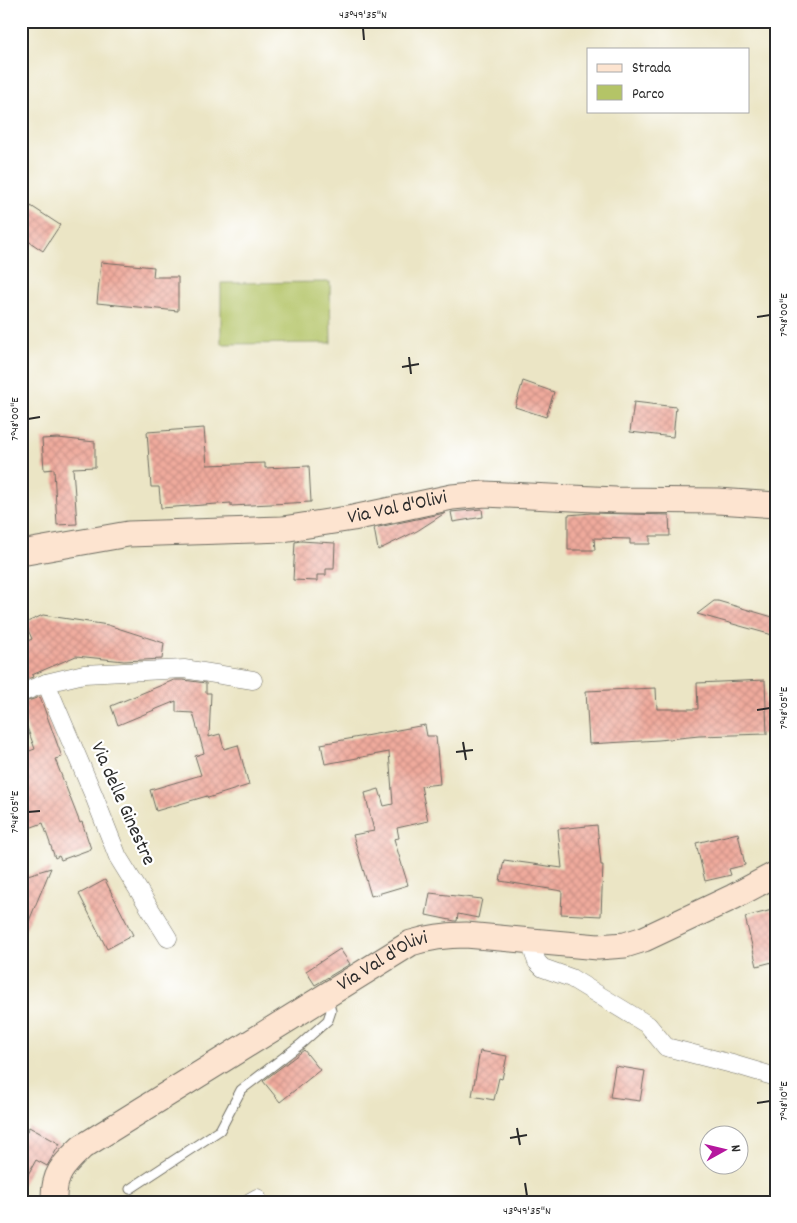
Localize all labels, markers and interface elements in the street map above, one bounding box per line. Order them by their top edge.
text: 43°49'35"N [339,7,387,24]
legend [587,48,750,112]
text: Strada [632,58,672,80]
text: Parco [632,84,664,106]
text: 7°48'00"E [776,293,793,337]
text: 7°48'00"E [7,397,24,441]
street label: Via Val d'Olivi [346,484,450,533]
text: 7°48'05"E [776,686,793,729]
street label: Via delle Ginestre [82,738,162,870]
text: 7°48'05"E [7,790,24,833]
street label: Via Val d'Olivi [332,925,431,999]
text: 7°48'10"E [776,1081,793,1121]
north arrow [700,1126,750,1176]
text: N [725,1144,745,1153]
text: 43°49'35"N [503,1203,551,1220]

